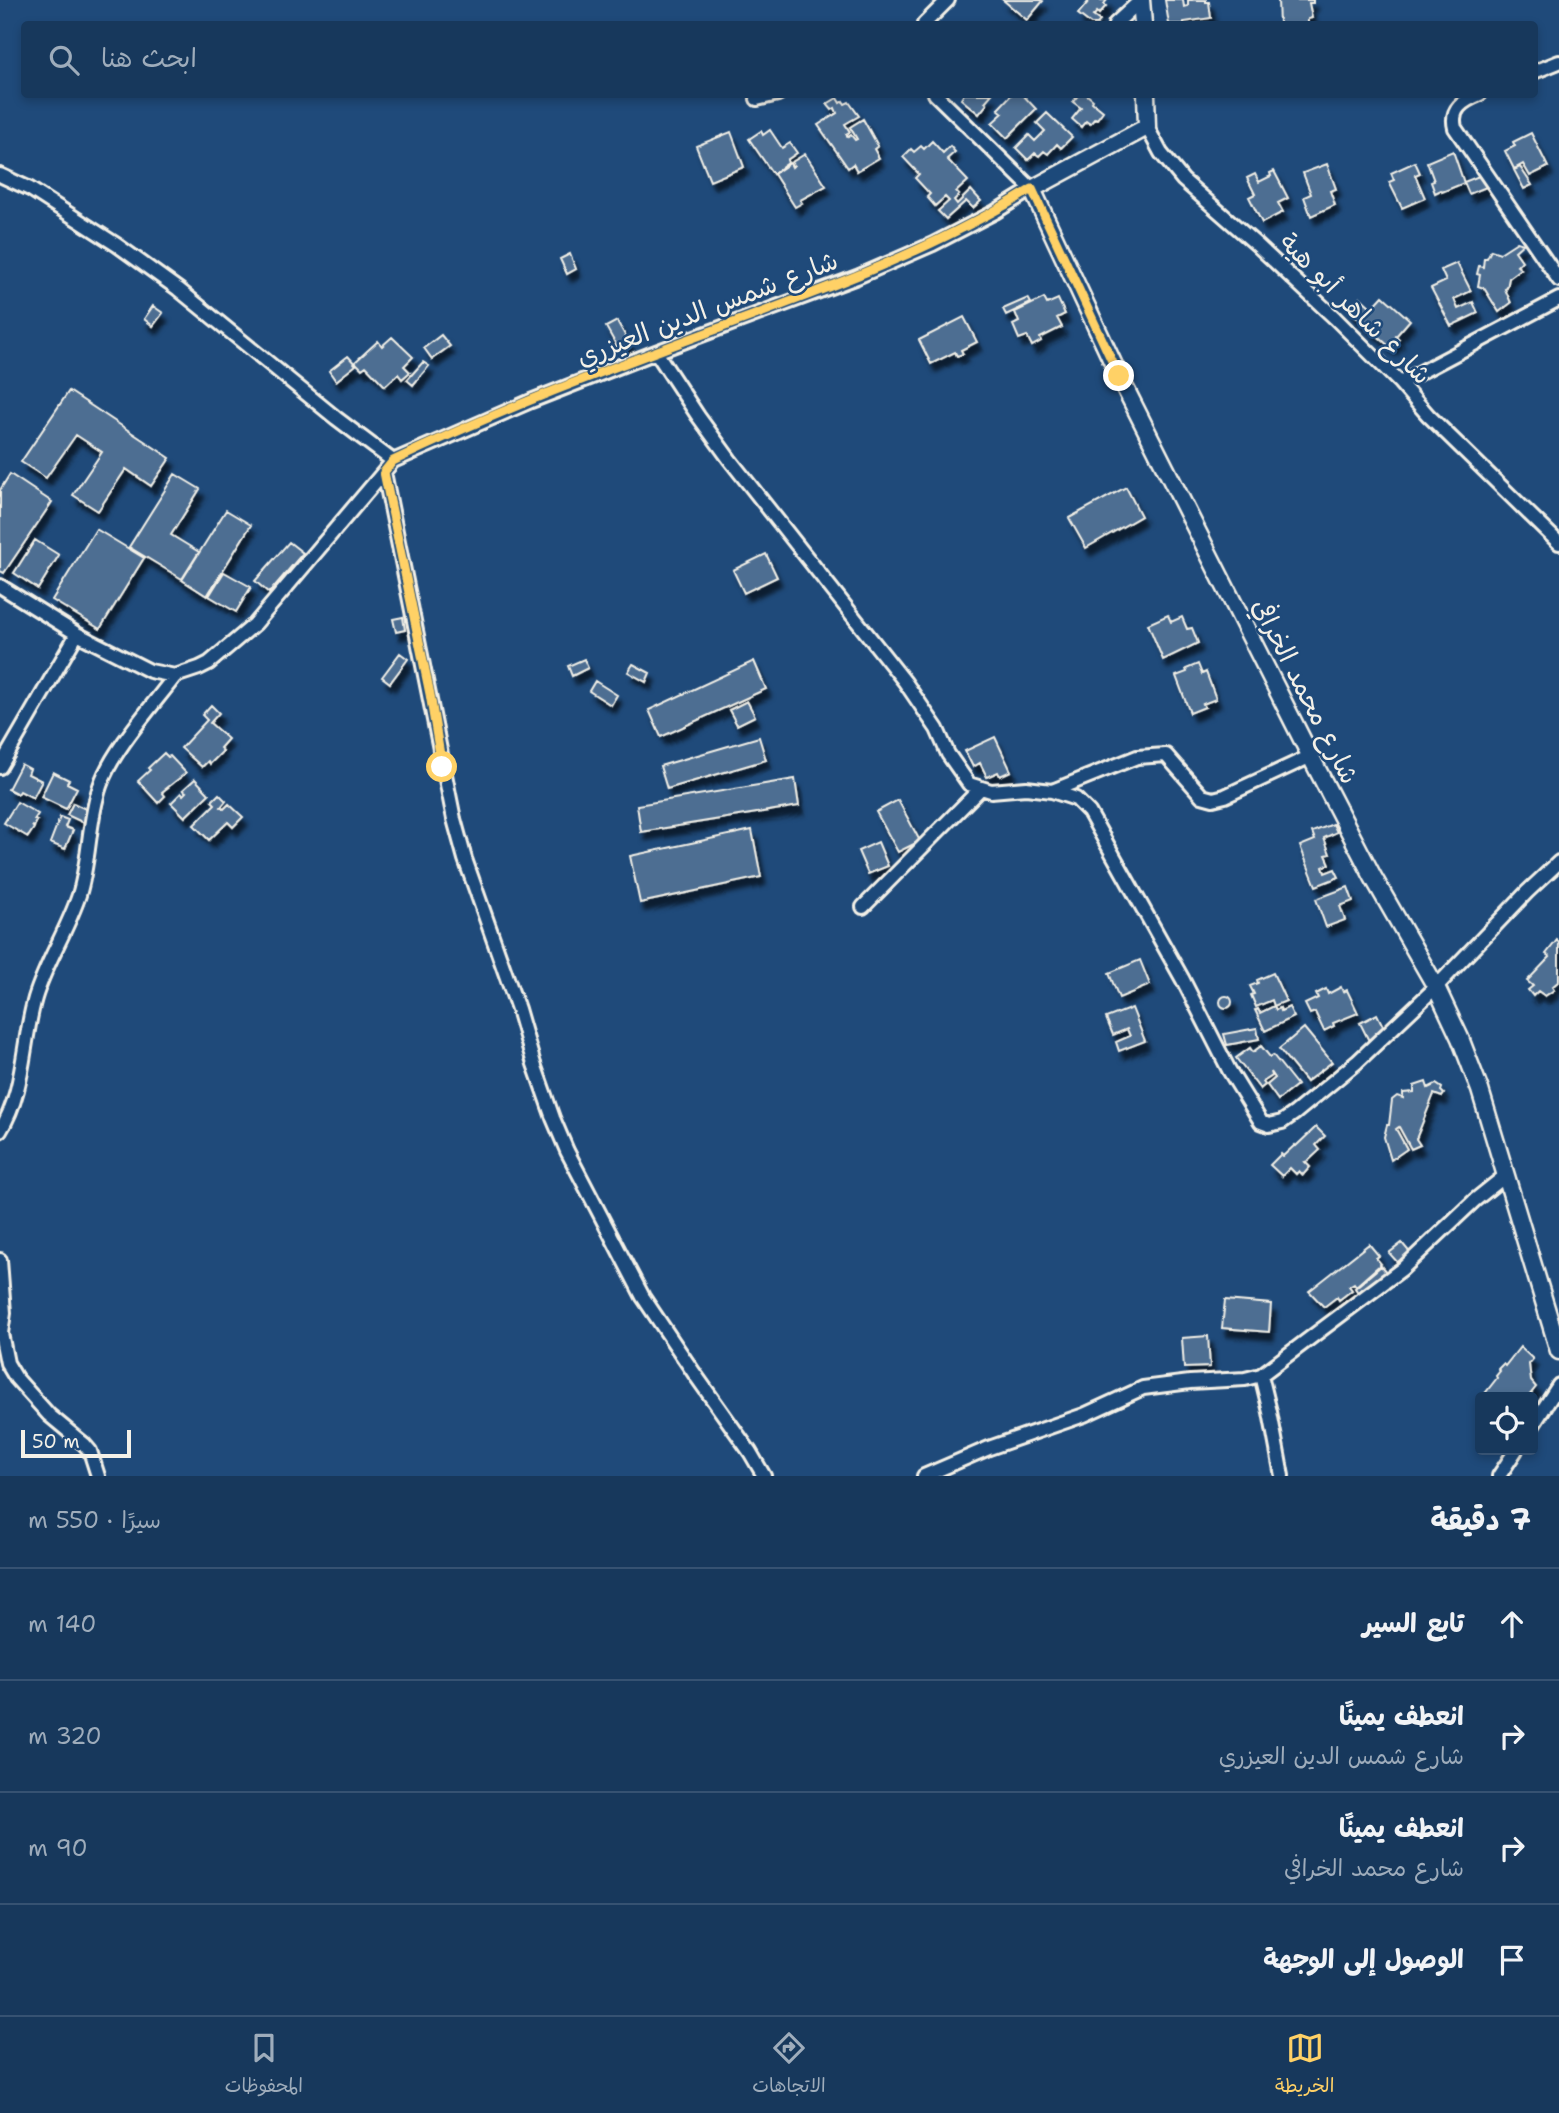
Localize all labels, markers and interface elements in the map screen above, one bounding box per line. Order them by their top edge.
search box [21,21,1538,98]
text: ابحث هنا [101,40,197,75]
icon: search [45,41,83,79]
street label: شارع شاهر أبو هية [1272,224,1440,392]
street label: شارع شمس الدين العيزري [571,242,843,376]
route end [1103,360,1134,391]
street label: شارع محمد الخرافي [1242,592,1368,791]
route start [426,751,457,782]
map controls [1475,1392,1538,1455]
button: locate [1475,1392,1538,1455]
scale bar [21,1427,131,1459]
text: 50 m [32,1429,80,1454]
text: 7 دقيقة [1430,1499,1531,1540]
text: سيرًا · 550 m [28,1505,161,1535]
text: تابع السير [1362,1605,1464,1640]
icon: ahead [1493,1605,1531,1643]
text: 140 m [28,1609,96,1639]
text: انعطف يمينًا [1339,1698,1464,1733]
icon: right [1493,1717,1531,1755]
text: 320 m [28,1721,102,1751]
text: شارع شمس الدين العيزري [1219,1741,1464,1771]
text: انعطف يمينًا [1339,1810,1464,1845]
icon: right [1493,1829,1531,1867]
text: 90 m [28,1833,88,1863]
text: شارع محمد الخرافي [1284,1853,1464,1883]
text: الوصول إلى الوجهة [1263,1941,1464,1976]
icon: arrive [1493,1941,1531,1979]
tab: المحفوظات [225,2029,303,2102]
tab: الاتجاهات [752,2029,826,2102]
tab: الخريطة [1275,2029,1334,2102]

